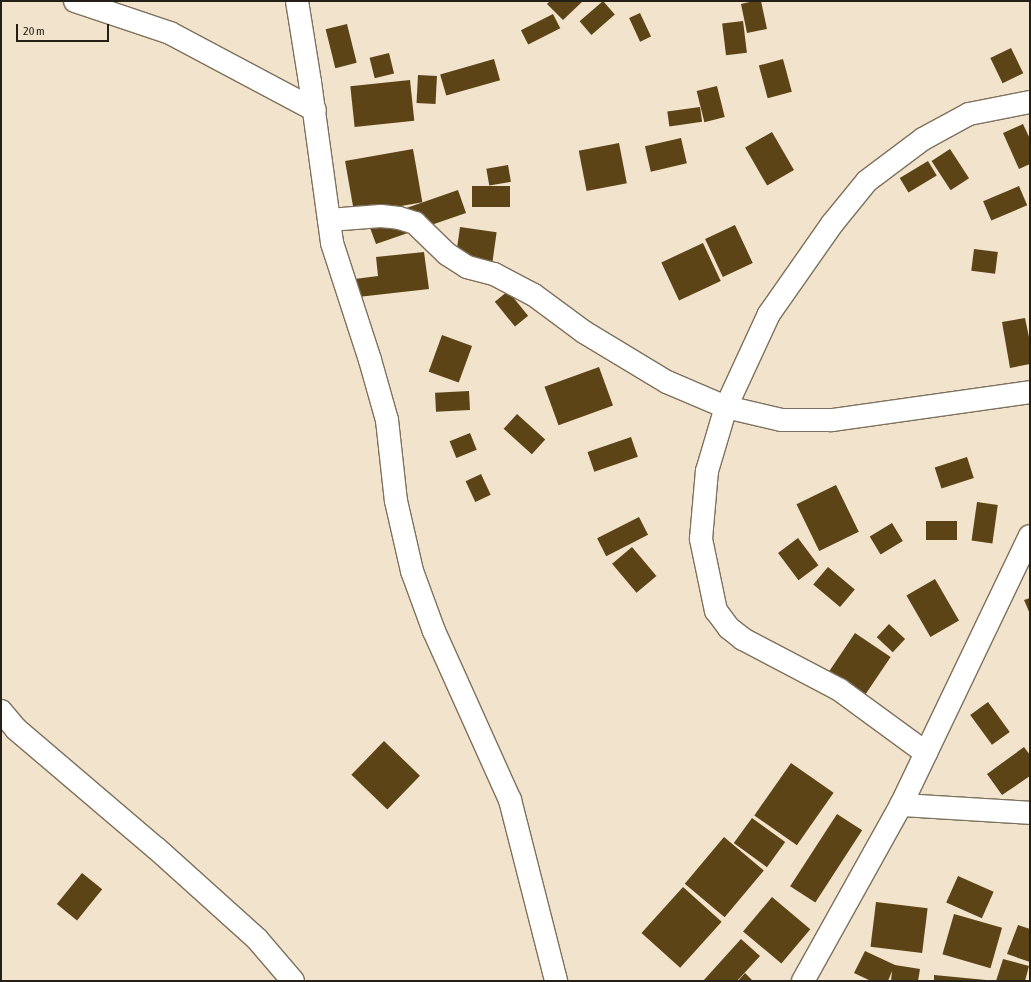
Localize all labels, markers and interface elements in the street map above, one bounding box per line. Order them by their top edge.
scale bar [18,16,111,42]
text: 20 m [23,24,45,38]

